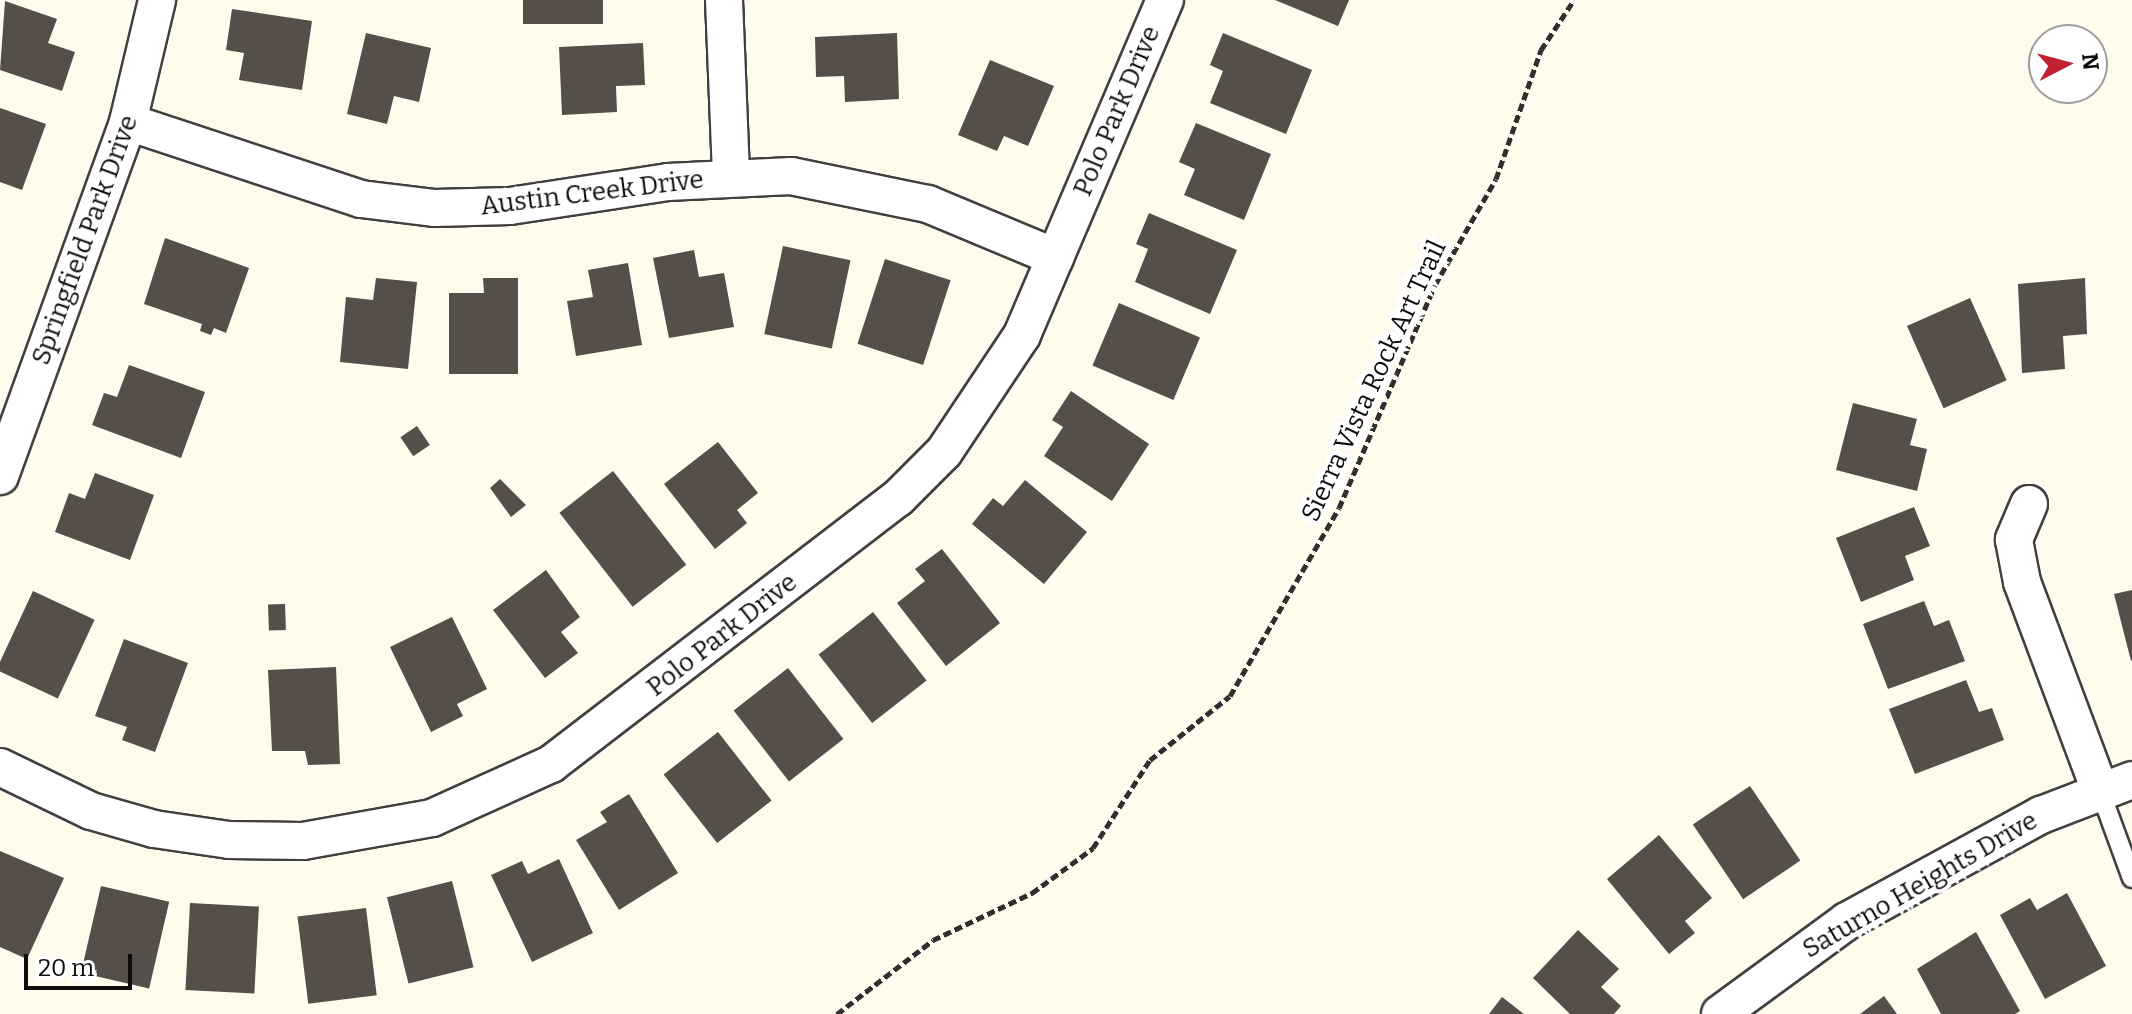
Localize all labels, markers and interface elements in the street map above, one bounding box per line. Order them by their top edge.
street label: Polo Park Drive [1067,21,1167,201]
north arrow [2028,24,2108,104]
text: N [2076,52,2105,71]
street label: Springfield Park Drive [25,111,145,369]
street label: Austin Creek Drive [479,164,705,222]
street label: Sierra Vista Rock Art Trail [1295,235,1453,527]
street label: Polo Park Drive [641,567,803,703]
street label: Saturno Heights Drive [1797,805,2043,965]
scale bar [28,938,136,988]
text: 20 m [38,954,94,982]

